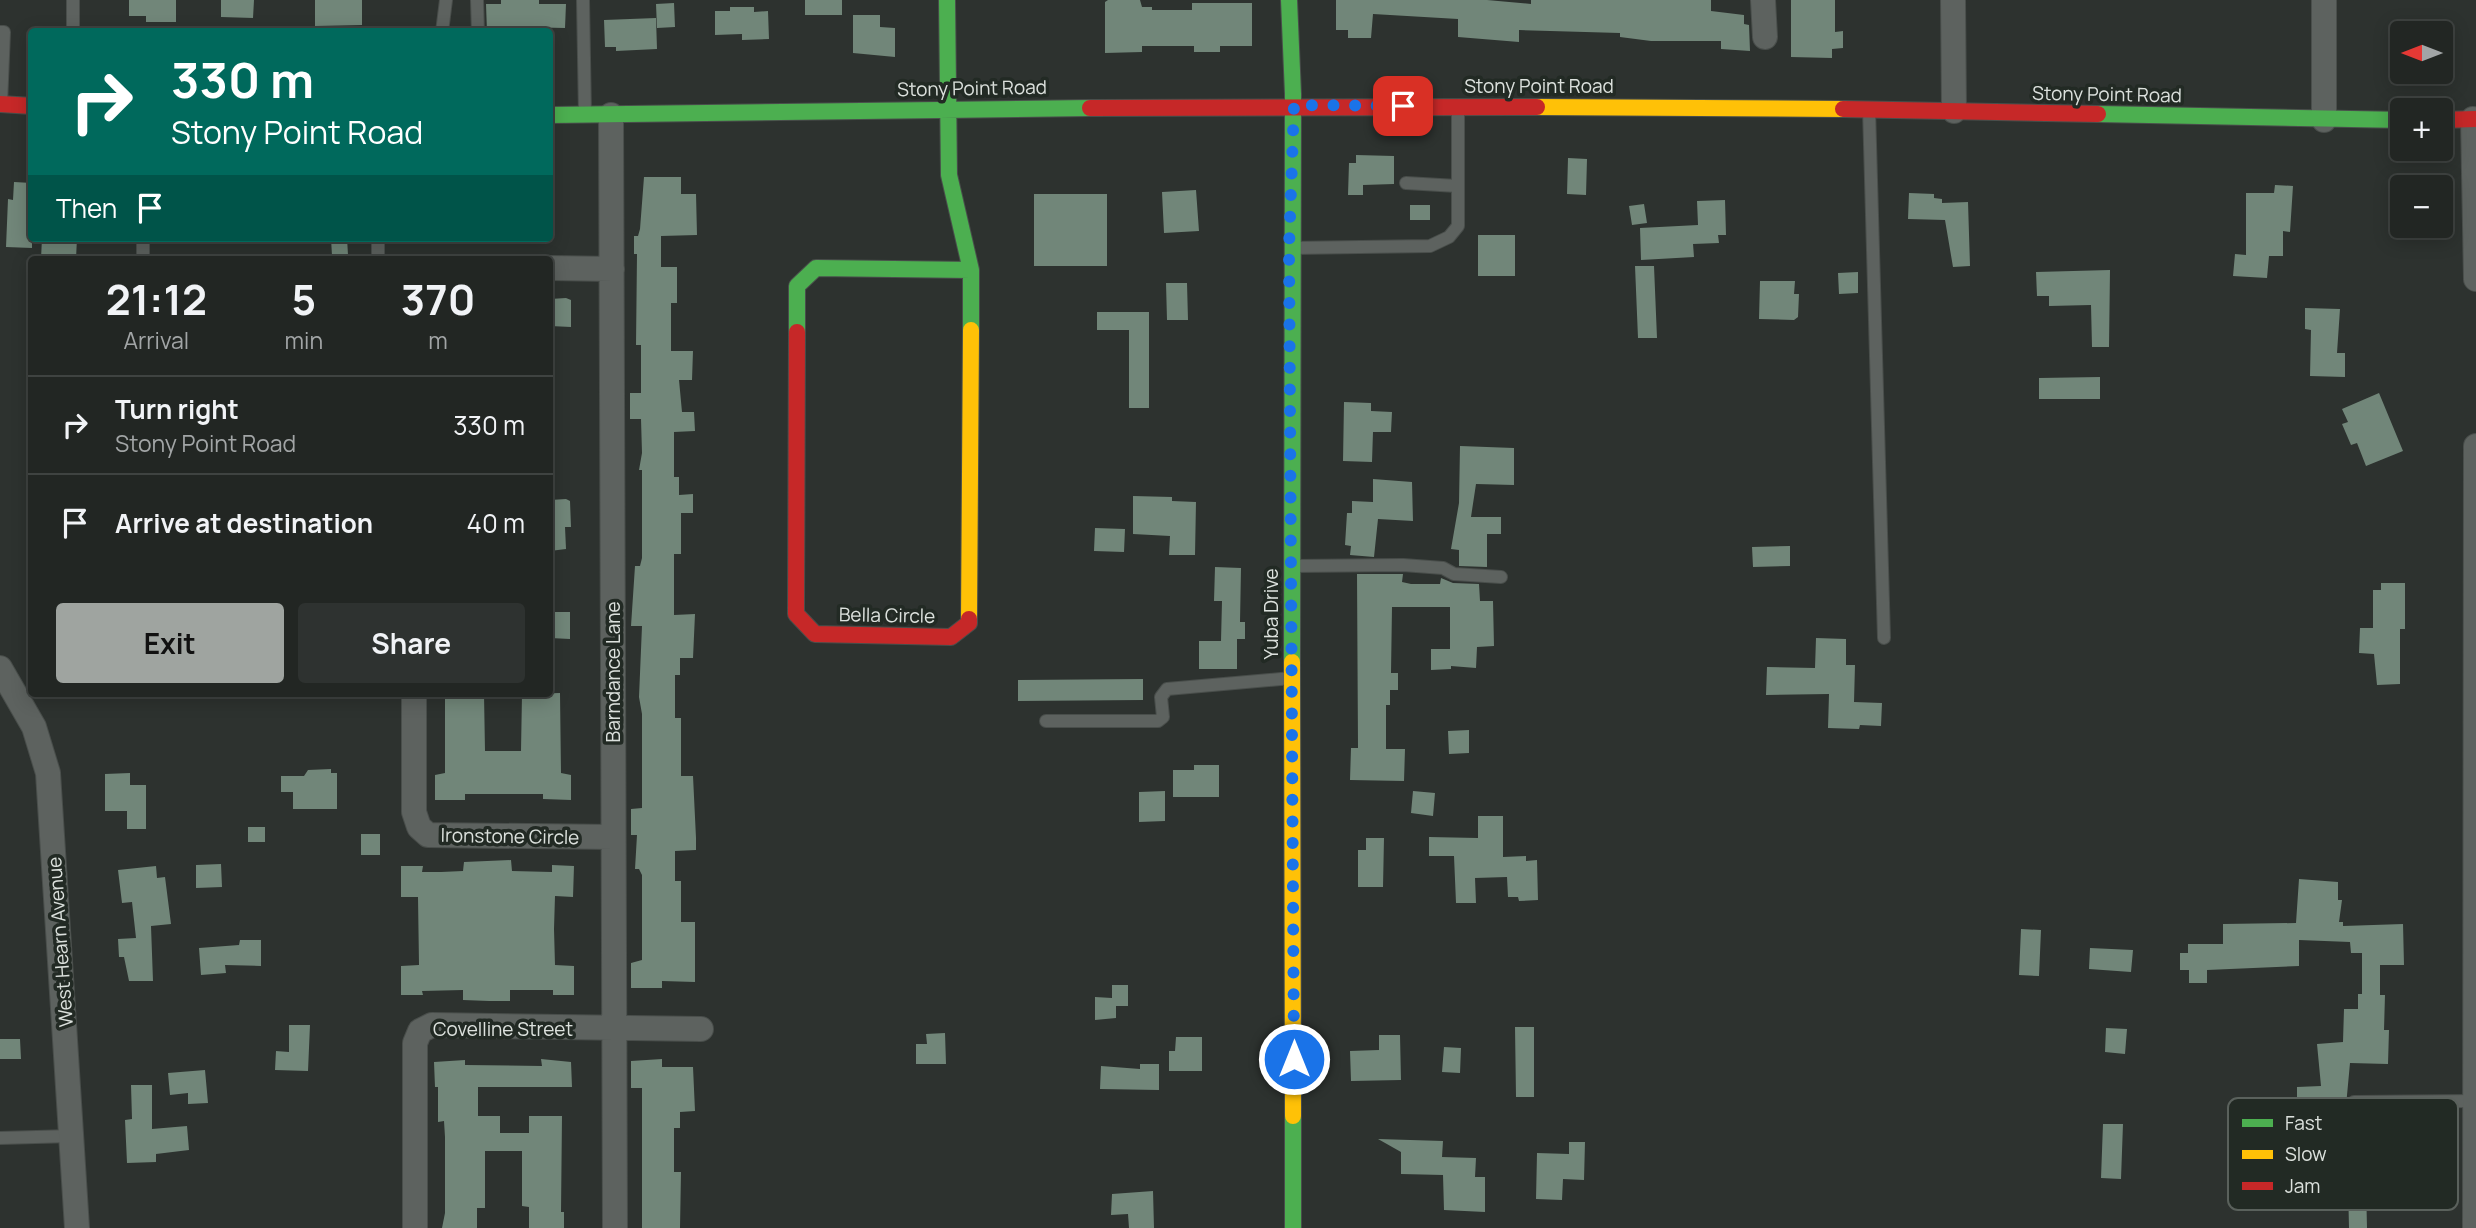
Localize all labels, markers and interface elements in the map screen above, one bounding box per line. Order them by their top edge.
north arrow [2390,21,2454,84]
map controls [2390,21,2453,238]
text: 330 m [171,46,314,113]
icon: right [56,56,147,147]
street label: Stony Point Road [1464,73,1614,99]
street label: Stony Point Road [897,74,1047,102]
pin [1373,76,1433,136]
street label: Stony Point Road [2032,80,2182,108]
icon: arrive [1384,87,1422,125]
button: + [2390,98,2453,161]
text: Stony Point Road [171,110,423,154]
button: − [2390,175,2453,238]
icon: arrive [131,189,169,227]
text: Then [56,190,117,226]
text: 21:12 [106,270,207,328]
text: 5 [292,270,316,328]
text: 370 [401,270,475,328]
text: Arrival [123,324,189,356]
text: min [285,324,323,356]
text: m [428,324,448,356]
text: Turn right [115,391,239,427]
icon: right [56,406,94,444]
text: 330 m [453,407,525,443]
text: Stony Point Road [115,427,296,459]
icon: arrive [56,504,94,542]
text: Arrive at destination [115,505,373,541]
text: 40 m [467,505,525,541]
street label: Yuba Drive [1258,568,1284,660]
street label: Barndance Lane [600,601,626,743]
street label: Bella Circle [839,601,935,629]
button: Exit [56,603,284,683]
button: Share [298,603,525,683]
street label: Ironstone Circle [440,822,580,850]
street label: West Hearn Avenue [41,856,79,1028]
street label: Covelline Street [433,1016,573,1042]
position arrow [1257,1022,1331,1096]
legend [2228,1098,2458,1210]
text: Fast [2285,1110,2322,1136]
text: Slow [2285,1141,2327,1167]
text: Jam [2285,1173,2320,1199]

